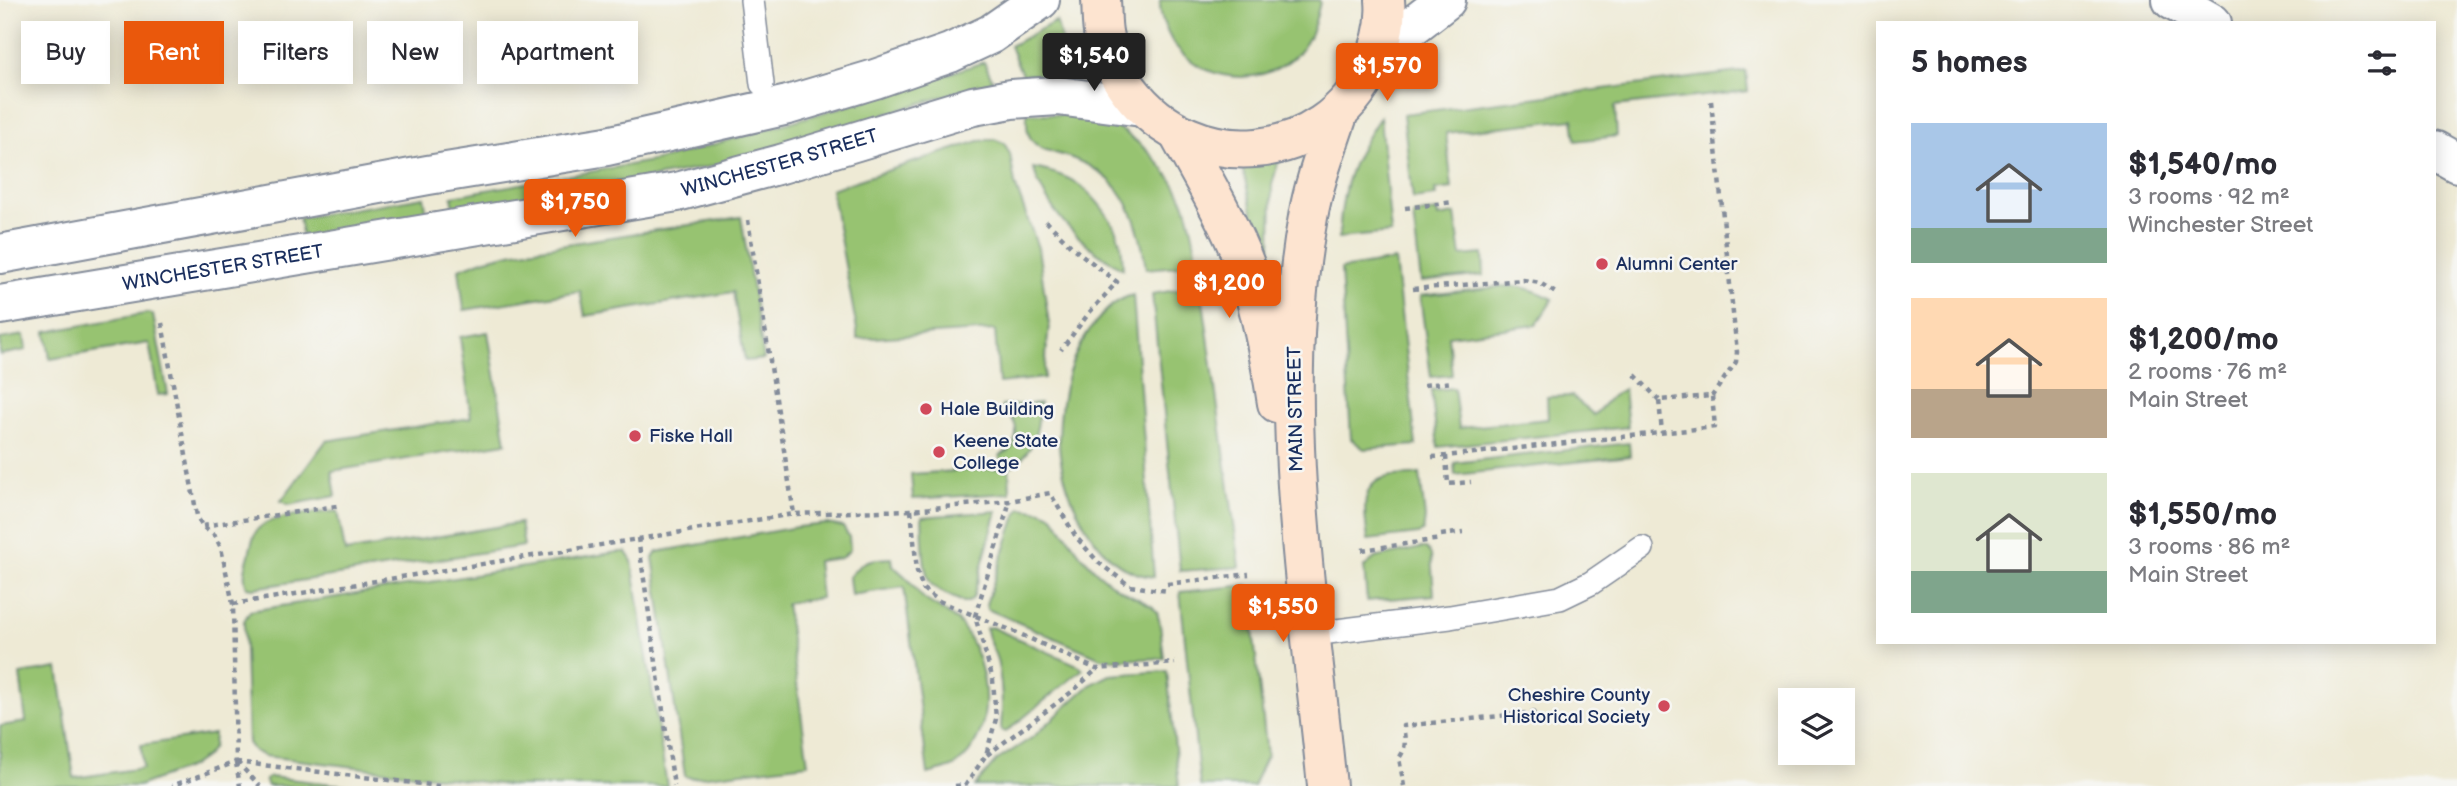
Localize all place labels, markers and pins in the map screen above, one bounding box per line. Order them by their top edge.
pin: $1,540 [1037,34,1151,93]
pin: $1,570 [1330,43,1444,103]
pin: $1,750 [518,180,632,239]
place label: Alumni Center [1616,253,1738,276]
marker: Alumni Center [1594,256,1610,272]
pin: $1,200 [1172,260,1286,320]
place label: Hale Building [940,398,1054,421]
marker: Hale Building [918,401,934,417]
place label: Fiske Hall [649,425,733,448]
marker: Fiske Hall [627,428,643,444]
place label: Keene State College [953,430,1058,475]
marker: Keene State College [931,444,947,460]
pin: $1,550 [1226,584,1340,644]
place label: Cheshire County Historical Society [1503,684,1650,729]
marker: Cheshire County Historical Society [1656,698,1672,714]

